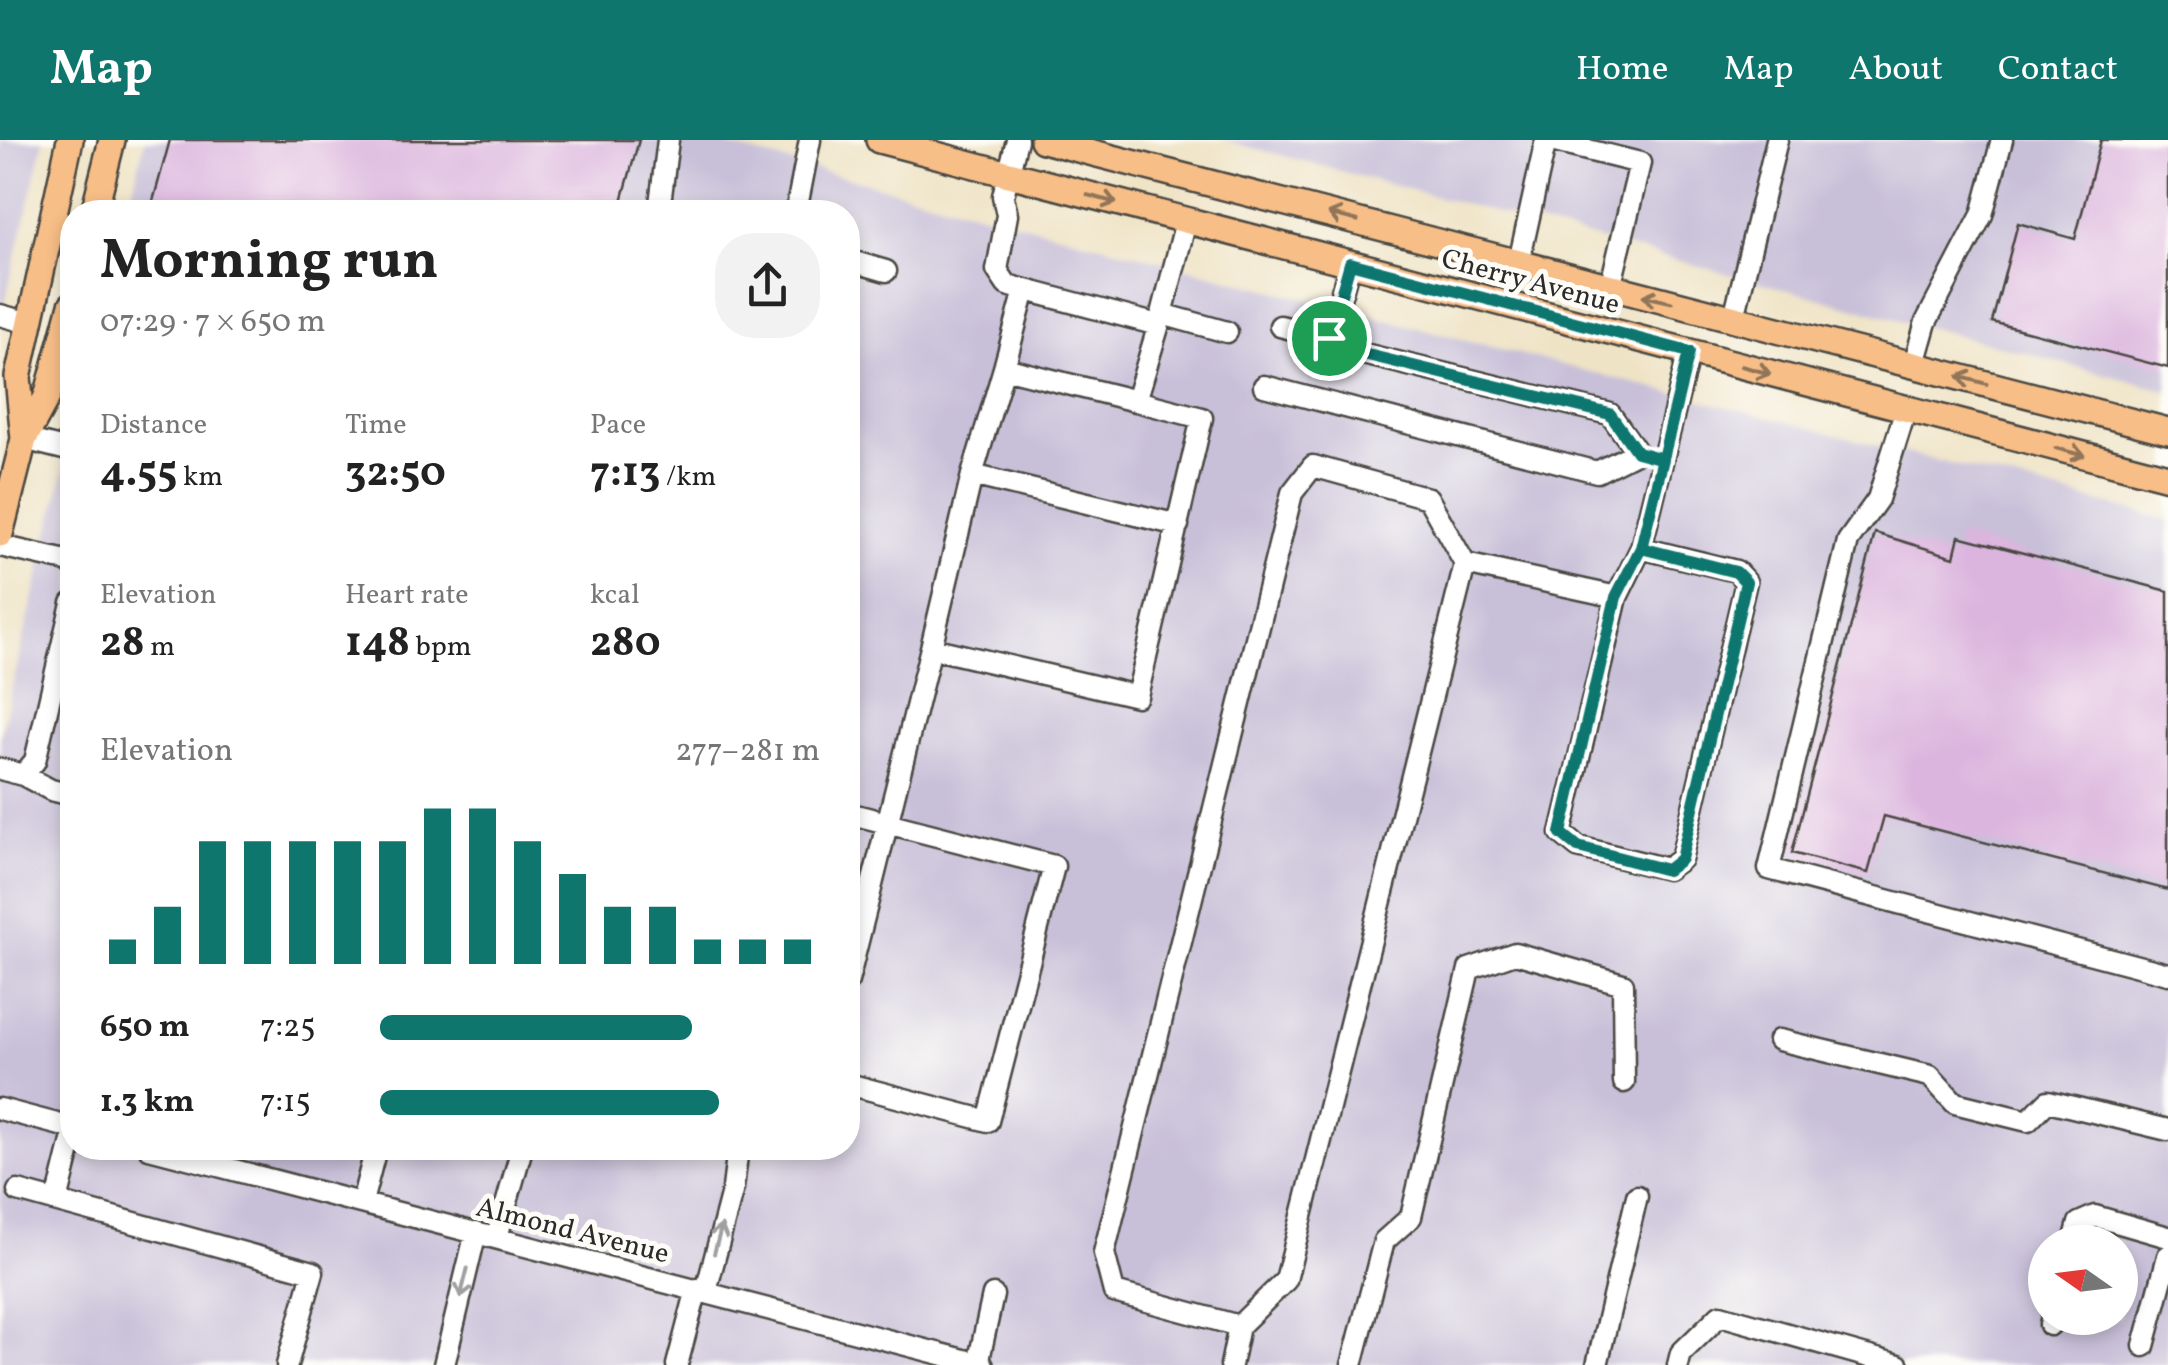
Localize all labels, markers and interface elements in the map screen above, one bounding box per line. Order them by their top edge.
text: Map [50,37,153,104]
text: Home [1576,46,1668,94]
text: Map [1723,46,1794,94]
text: About [1849,46,1943,94]
text: Contact [1998,46,2118,94]
one-way arrow [1086,191,1118,210]
one-way arrow [1328,207,1360,225]
text: Morning run [100,225,439,301]
button: share [715,233,820,338]
street label: Cherry Avenue [1437,240,1624,325]
one-way arrow [1642,289,1674,307]
pin [1287,296,1372,381]
text: 07:29 · 7 × 650 m [100,301,326,345]
icon: arrive [1302,311,1357,366]
one-way arrow [1740,361,1771,380]
one-way arrow [1957,369,1988,388]
text: Distance [100,406,207,445]
text: Time [345,406,406,445]
text: Pace [590,406,646,445]
one-way arrow [2054,443,2085,462]
text: 4.55 [100,445,177,504]
text: 32:50 [345,445,446,504]
text: 7:13 [590,445,660,504]
text: km [177,458,223,497]
text: /km [660,458,716,497]
text: Elevation [100,576,216,615]
text: Heart rate [345,576,469,615]
text: kcal [590,576,640,615]
text: 28 [100,615,145,674]
text: 148 [345,615,410,674]
text: 280 [590,615,661,674]
text: m [145,628,175,667]
text: bpm [410,628,472,667]
text: Elevation [100,730,233,774]
text: 277–281 m [675,730,820,774]
text: 650 m [100,1006,190,1050]
text: 7:25 [260,1006,316,1050]
text: 1.3 km [100,1081,194,1125]
text: 7:15 [260,1081,311,1125]
street label: Almond Avenue [472,1189,673,1274]
one-way arrow [710,1224,728,1255]
north arrow [2028,1225,2138,1335]
map controls [2028,1225,2138,1335]
one-way arrow [454,1266,472,1298]

